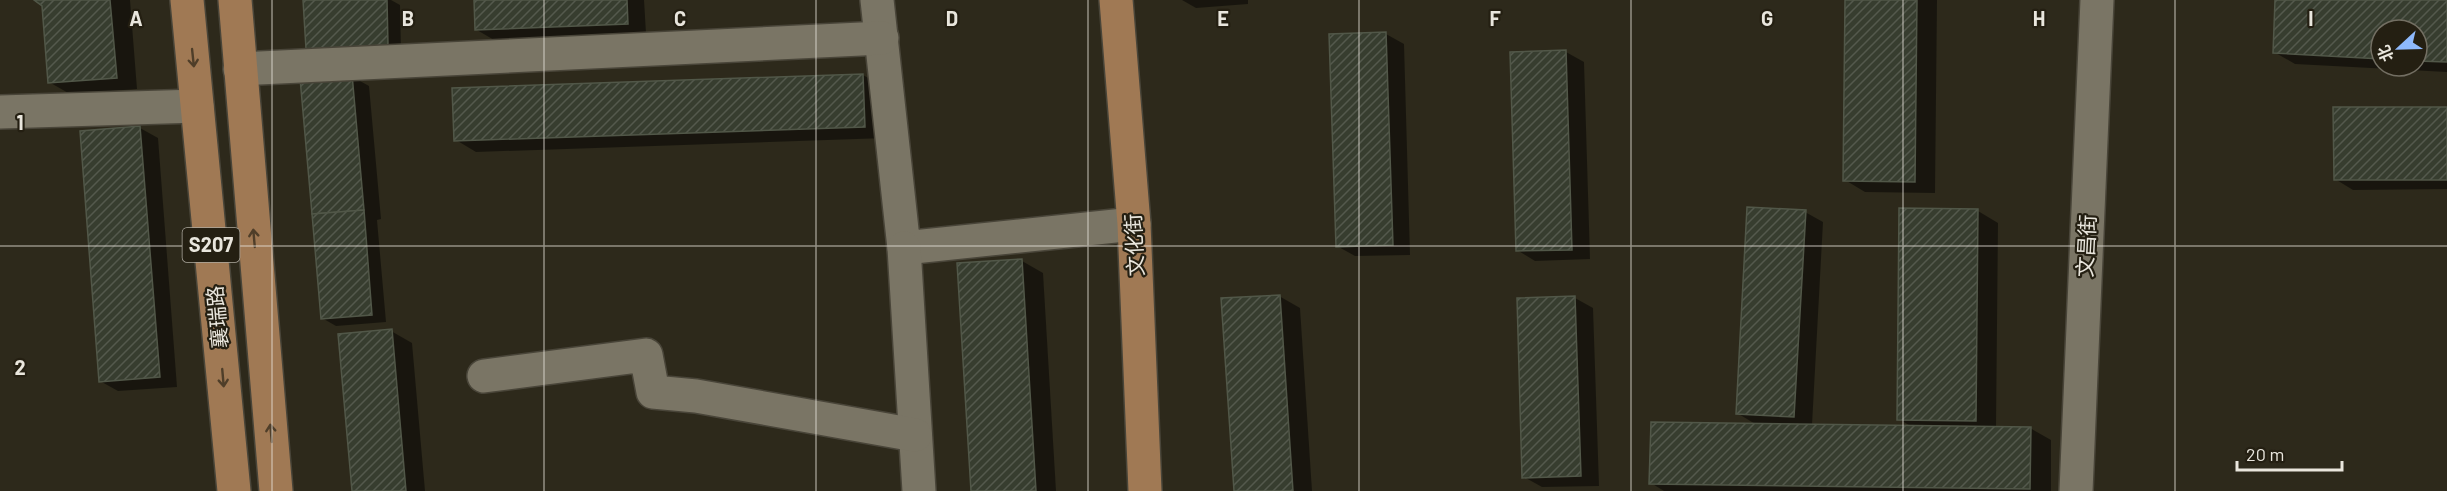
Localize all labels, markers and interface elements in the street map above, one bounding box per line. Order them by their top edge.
text: A [129,6,143,30]
text: B [402,6,414,30]
text: C [674,6,686,30]
text: D [946,6,958,30]
text: E [1217,6,1229,30]
text: F [1489,6,1501,30]
text: G [1761,6,1773,30]
text: H [2033,6,2045,30]
text: I [2308,6,2314,30]
north arrow [2369,18,2429,78]
text: 北 [2373,43,2396,65]
one-way arrow [188,48,199,68]
text: 1 [16,110,24,134]
street label: 文化街 [1119,213,1148,277]
street label: 文昌街 [2071,214,2100,278]
road number: S207 [182,228,240,262]
one-way arrow [248,229,259,249]
street label: 襄瑞路 [201,285,232,350]
text: 2 [14,355,26,379]
one-way arrow [218,367,229,387]
one-way arrow [265,423,276,443]
scale bar [2237,434,2342,472]
text: 20 m [2246,443,2284,465]

